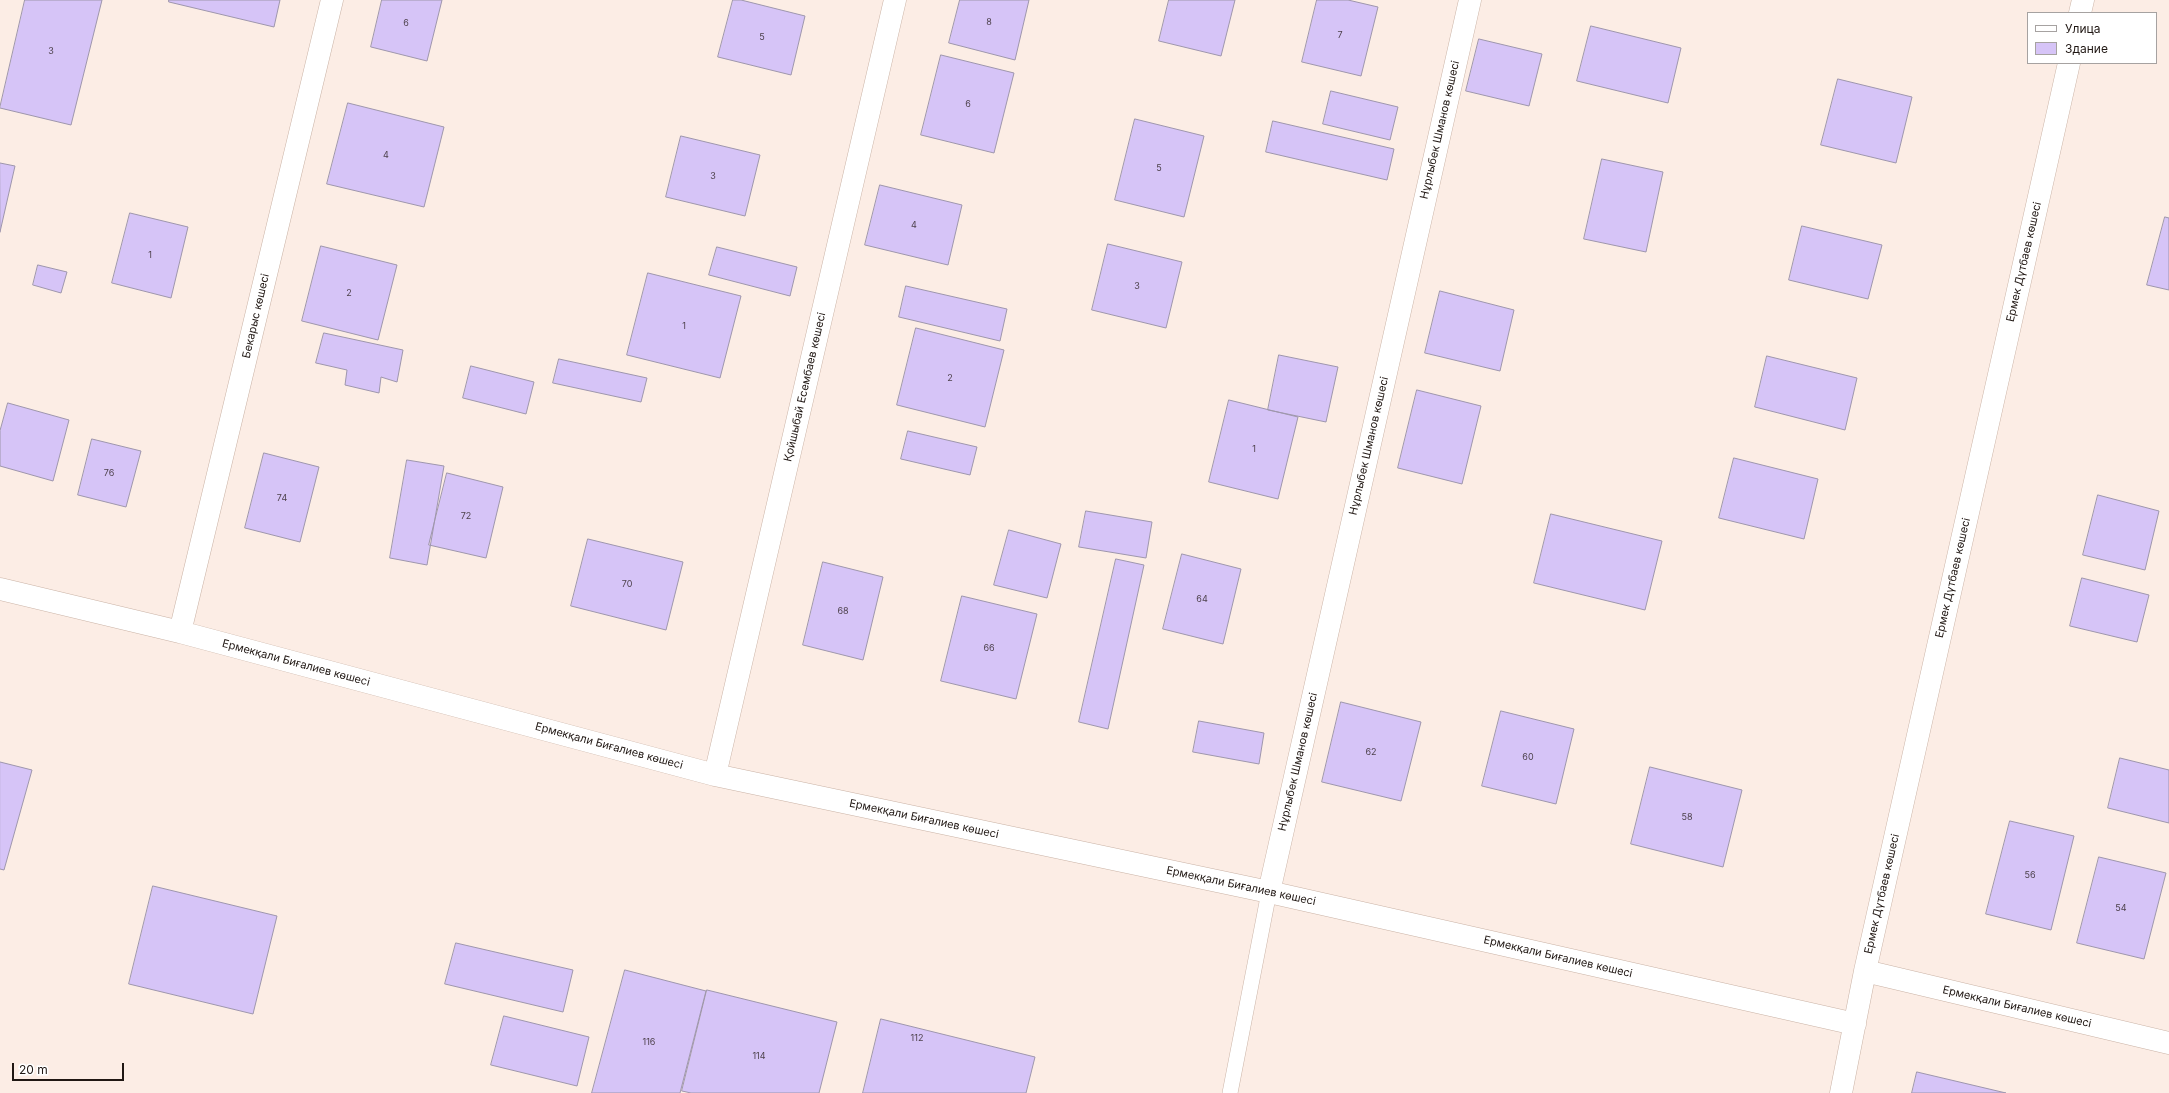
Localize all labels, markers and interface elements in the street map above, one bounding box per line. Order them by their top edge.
legend [2027,12,2157,64]
house number: 8 [986,17,992,27]
house number: 6 [403,18,409,28]
text: Улица [2065,21,2100,36]
house number: 7 [1337,30,1343,40]
house number: 5 [759,32,765,42]
text: Здание [2065,41,2108,56]
house number: 3 [48,46,54,56]
street label: Нұрлыбек Шманов көшесі [1418,59,1462,201]
house number: 6 [965,99,971,109]
house number: 4 [383,150,389,160]
house number: 5 [1156,163,1162,173]
house number: 3 [710,171,716,181]
street label: Ермек Дүтбаев көшесi [2004,201,2044,323]
house number: 4 [911,220,917,230]
house number: 1 [148,250,152,260]
street label: Бекарыс көшесі [240,272,272,360]
house number: 3 [1134,281,1140,291]
house number: 2 [346,288,352,298]
street label: Қойшыбай Есембаев көшесі [781,311,829,463]
house number: 1 [682,321,686,331]
house number: 2 [947,373,953,383]
street label: Нұрлыбек Шманов көшесі [1347,375,1391,517]
house number: 1 [1252,444,1256,454]
house number: 76 [104,468,114,478]
house number: 74 [277,493,287,503]
house number: 72 [461,511,471,521]
street label: Ермек Дүтбаев көшесi [1933,517,1973,639]
house number: 70 [622,579,632,589]
house number: 64 [1196,594,1208,604]
house number: 68 [837,606,849,616]
street label: Ермекқали Биғалиев көшесі [221,637,371,689]
house number: 66 [983,643,995,653]
street label: Нұрлыбек Шманов көшесі [1276,691,1320,833]
street label: Ермекқали Биғалиев көшесі [534,720,684,772]
house number: 62 [1365,747,1377,757]
house number: 60 [1522,752,1534,762]
street label: Ермекқали Биғалиев көшесі [848,797,1000,841]
house number: 58 [1681,812,1693,822]
street label: Ермек Дүтбаев көшесi [1862,833,1902,955]
street label: Ермекқали Биғалиев көшесі [1165,864,1317,908]
house number: 56 [2024,870,2036,880]
house number: 54 [2115,903,2127,913]
street label: Ермекқали Биғалиев көшесі [1482,933,1634,981]
street label: Ермекқали Биғалиев көшесі [1941,983,2093,1031]
house number: 112 [911,1033,923,1043]
house number: 116 [643,1037,655,1047]
house number: 114 [752,1051,766,1061]
scale bar [14,1055,126,1081]
text: 20 m [19,1062,48,1077]

